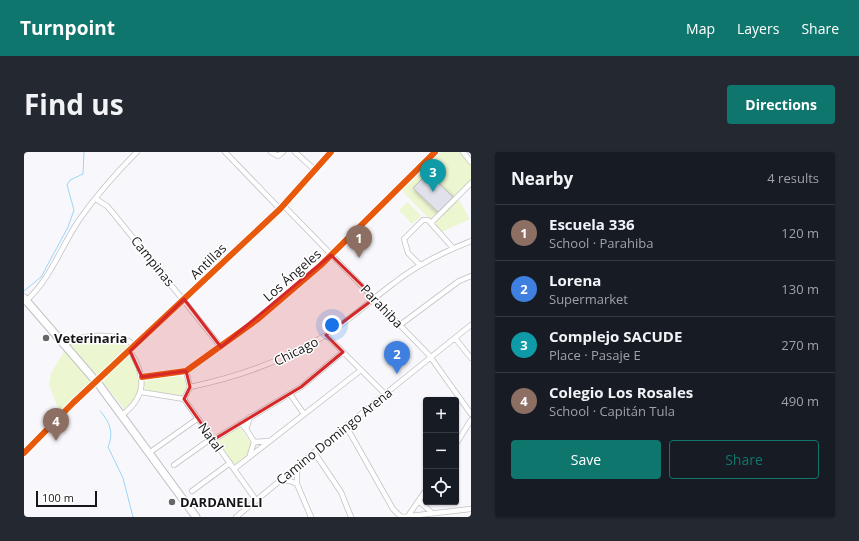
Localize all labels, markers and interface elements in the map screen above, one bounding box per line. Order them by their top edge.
text: Turnpoint [20,15,115,41]
text: Map [686,19,715,38]
text: Layers [737,19,779,38]
text: Share [801,19,839,38]
text: Find us [24,85,124,123]
button: Directions [727,85,835,124]
pin: 3 [420,159,446,192]
text: Nearby [511,167,573,190]
text: 4 results [767,169,819,187]
text: Escuela 336 [549,214,635,234]
text: 1 [520,224,528,242]
text: 120 m [781,224,819,242]
pin: 1 [346,225,372,258]
street label: Campinas [127,232,179,290]
text: School · Parahiba [549,234,653,252]
street label: Antillas [186,239,230,283]
street label: Los Ángeles [259,245,325,305]
text: Lorena [549,270,601,290]
street label: Parahiba [357,280,407,332]
text: 2 [520,280,528,298]
text: 130 m [781,280,819,298]
text: Supermarket [549,290,628,308]
your location [322,315,342,335]
text: Complejo SACUDE [549,326,682,346]
place label: Veterinaria [54,329,127,347]
street label: Chicago [271,332,322,370]
marker: Veterinaria [41,333,51,343]
text: 3 [520,336,528,354]
text: 270 m [781,336,819,354]
pin: 2 [384,341,410,374]
text: Place · Pasaje E [549,346,641,364]
text: Colegio Los Rosales [549,382,693,402]
street label: Camino Domingo Arena [272,383,396,489]
text: 4 [520,392,528,410]
text: 490 m [781,392,819,410]
map controls [423,397,459,505]
button: + [423,397,459,433]
text: School · Capitán Tula [549,402,675,420]
pin: 4 [43,408,69,441]
street label: Natal [194,419,228,455]
button: − [423,433,459,469]
button: Save [511,440,661,479]
button: Share [669,440,819,479]
button: locate [423,469,459,505]
scale bar [36,489,97,508]
text: 100 m [42,490,74,505]
place label: DARDANELLI [180,493,263,511]
marker: DARDANELLI [167,497,177,507]

